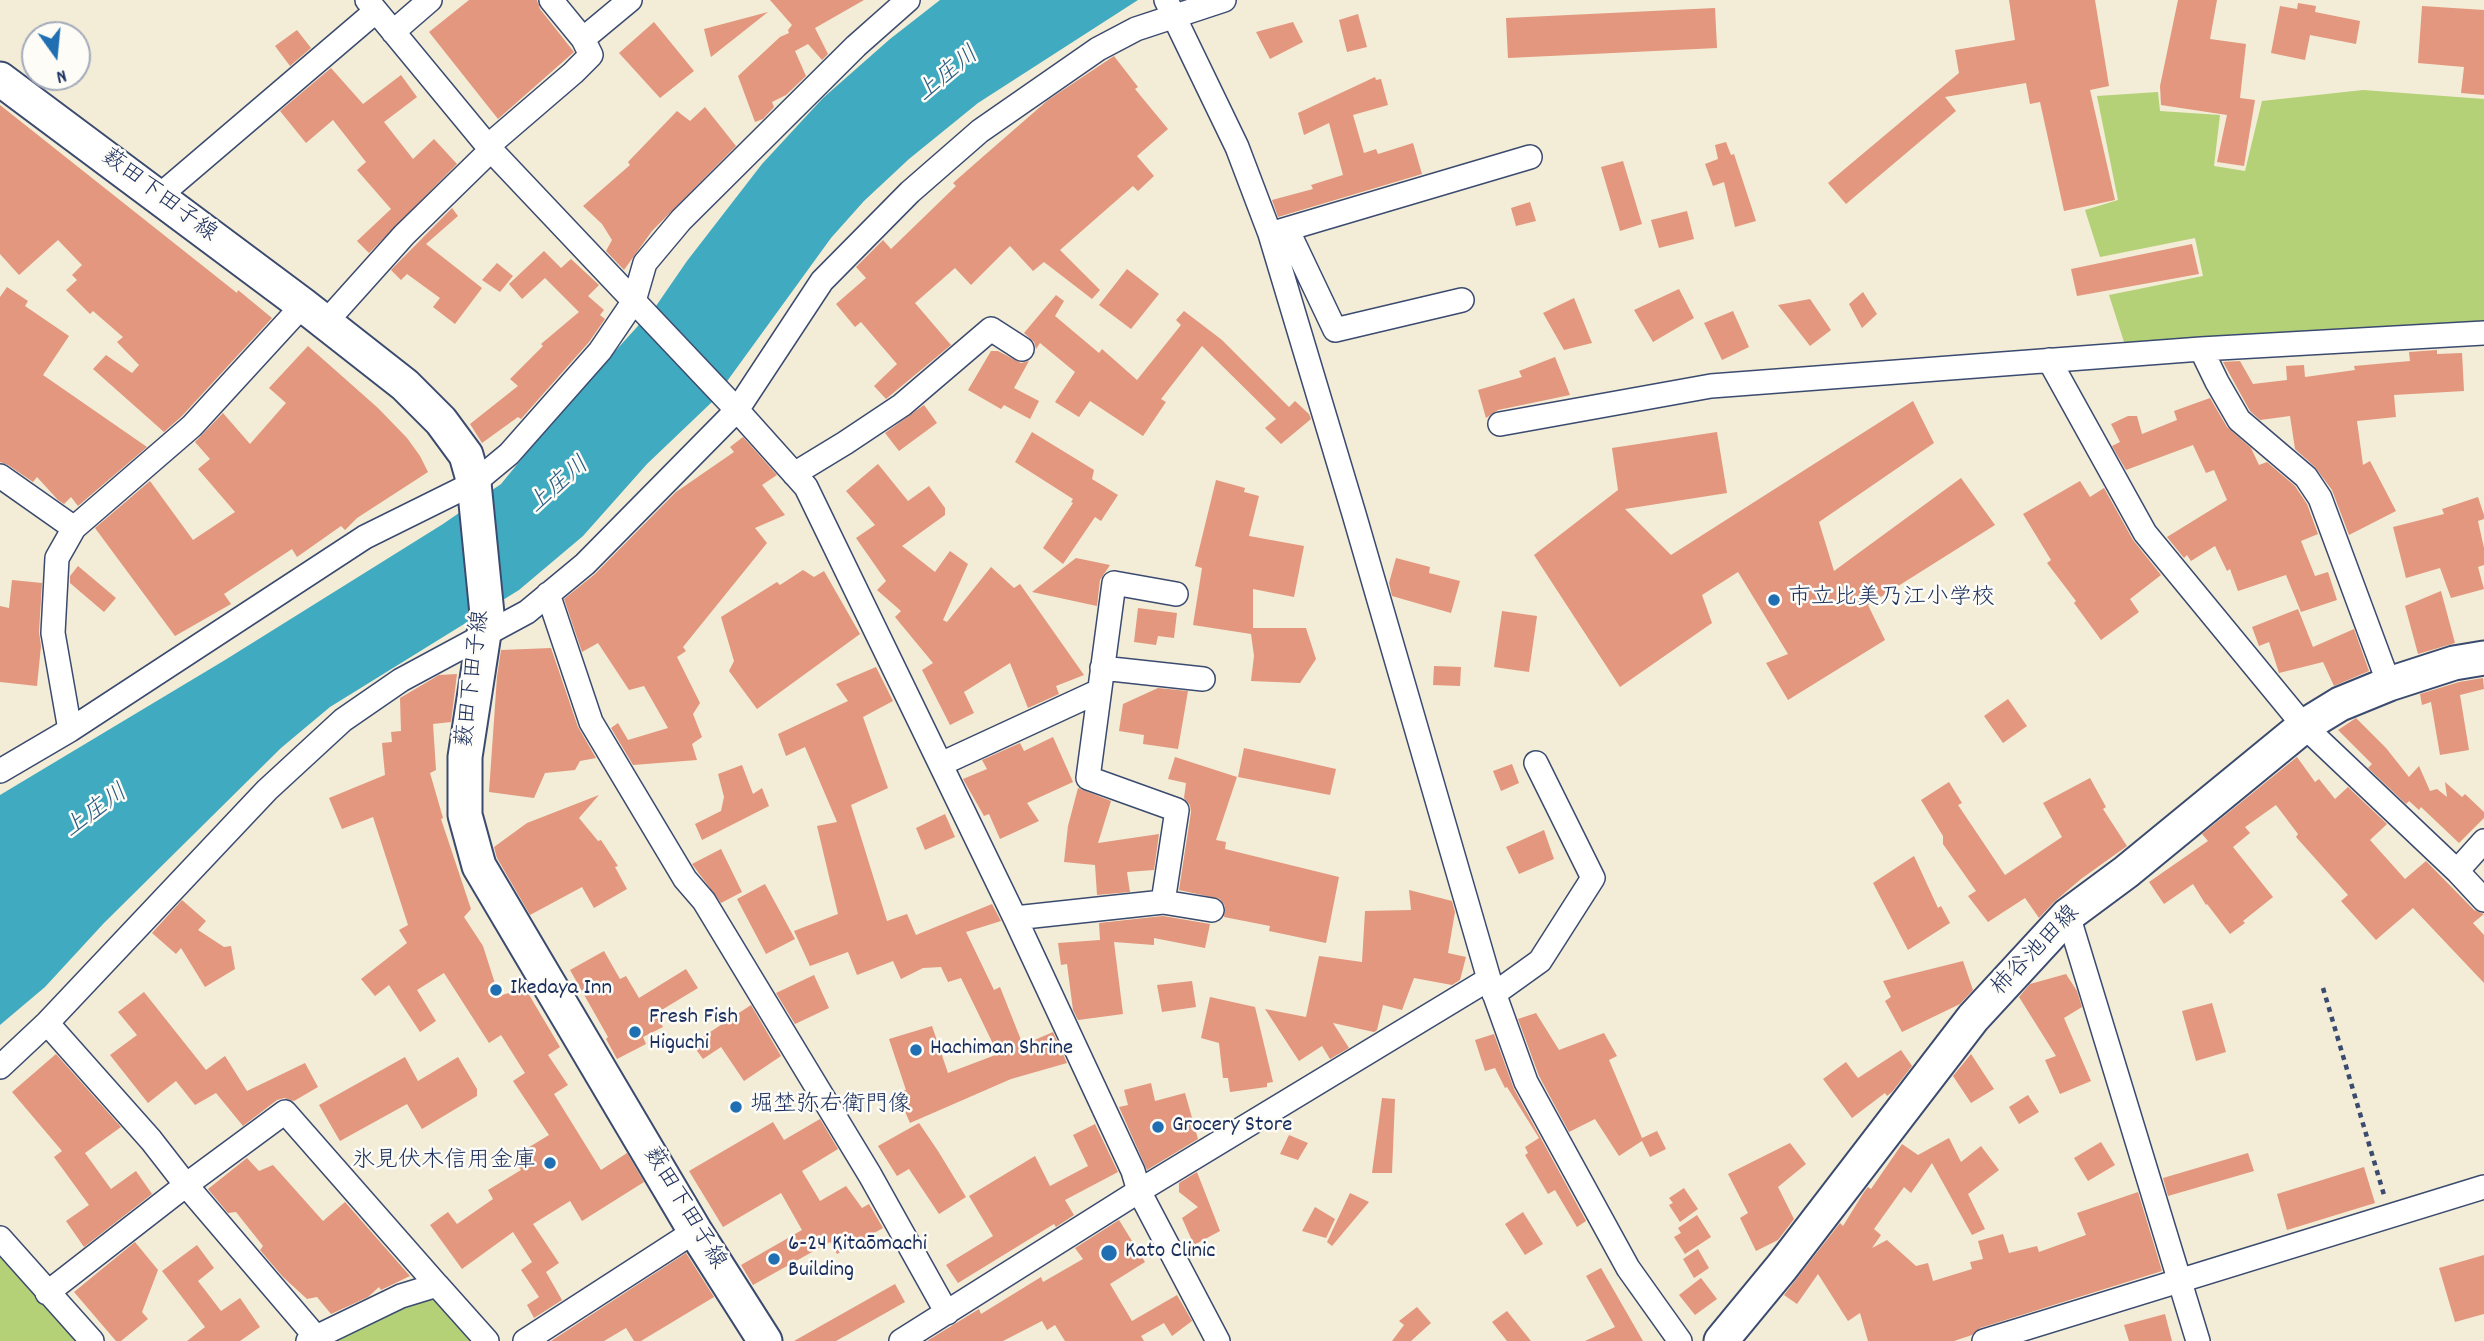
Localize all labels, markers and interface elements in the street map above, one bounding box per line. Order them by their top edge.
north arrow [21,21,91,91]
water label: 上庄川 [912,42,986,110]
text: N [53,61,69,89]
street label: 薮田下田子線 [95,144,221,250]
water label: 上庄川 [523,453,597,521]
place label: 市立比美乃江小学校 [1788,586,1995,614]
marker: 市立比美乃江小学校 [1766,592,1782,608]
street label: 薮田下田子線 [453,609,497,749]
water label: 上庄川 [59,780,135,846]
street label: 柿谷池田線 [1987,901,2087,1003]
place label: Ikedaya Inn [510,976,612,1004]
marker: Ikedaya Inn [488,982,504,998]
place label: Fresh Fish Higuchi [649,1005,738,1059]
marker: Fresh Fish Higuchi [627,1024,643,1040]
place label: Hachiman Shrine [930,1036,1073,1064]
marker: Hachiman Shrine [908,1042,924,1058]
place label: 堀埜弥右衛門像 [750,1093,911,1121]
marker: 堀埜弥右衛門像 [728,1099,744,1115]
place label: Grocery Store [1172,1113,1292,1141]
marker: Grocery Store [1150,1119,1166,1135]
street label: 薮田下田子線 [636,1143,730,1275]
place label: 氷見伏木信用金庫 [352,1149,536,1177]
marker: 氷見伏木信用金庫 [542,1155,558,1171]
place label: 6-24 Kitaōmachi Building [788,1232,927,1286]
place label: Kato Clinic [1125,1239,1216,1267]
marker: Kato Clinic [1099,1243,1119,1263]
marker: 6-24 Kitaōmachi Building [766,1251,782,1267]

